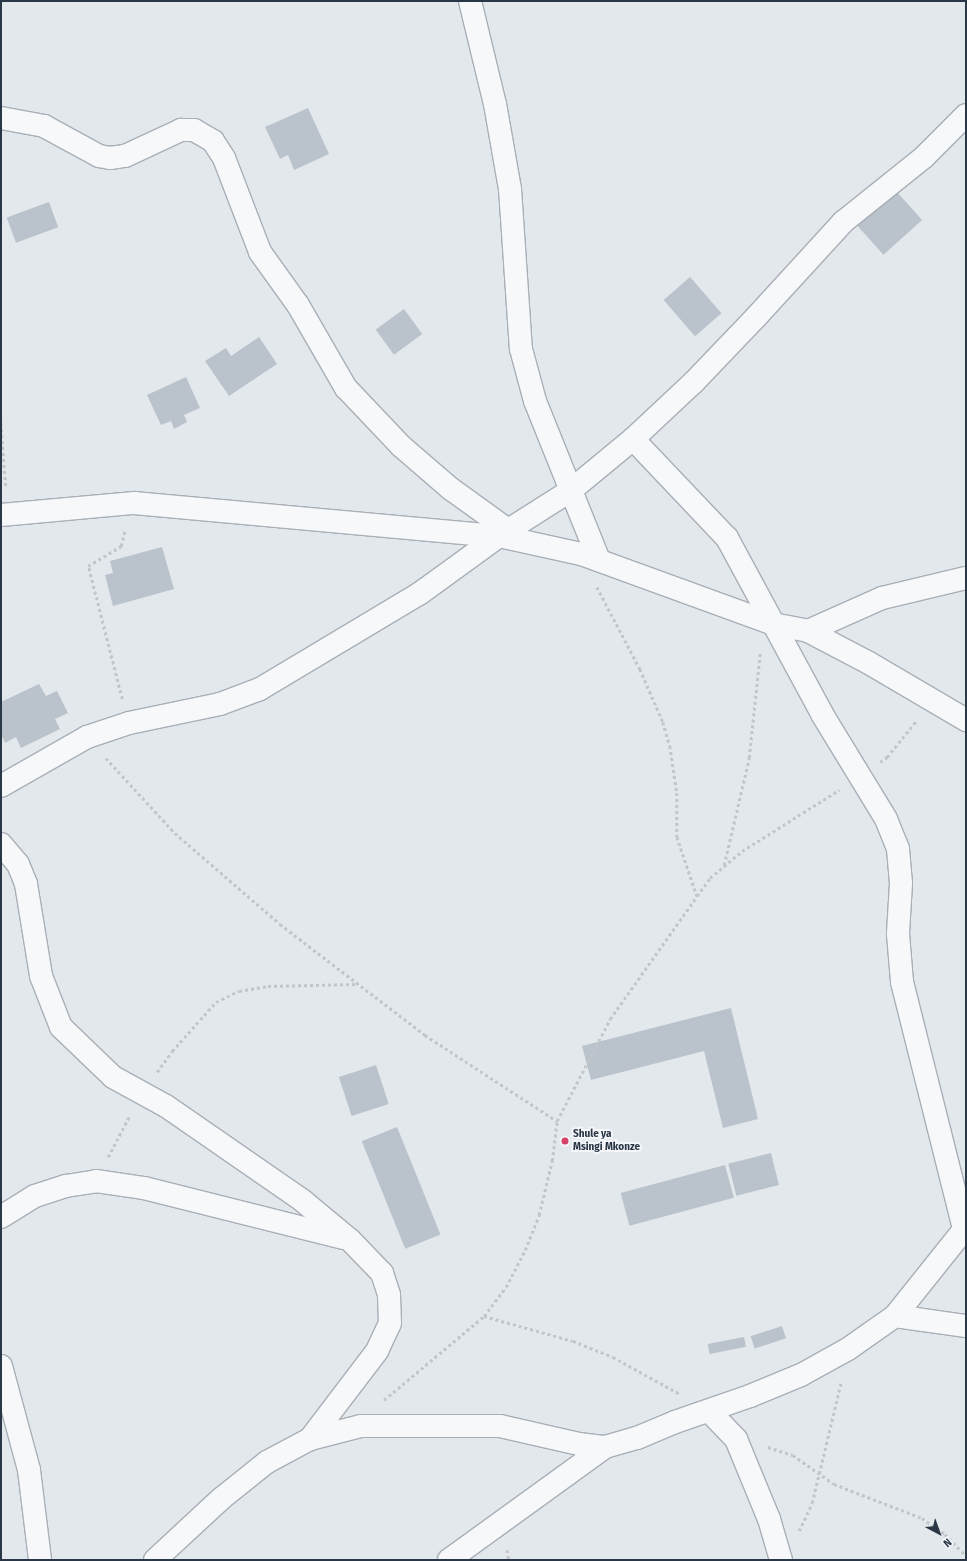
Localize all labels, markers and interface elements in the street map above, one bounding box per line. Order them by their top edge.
place label: Shule ya Msingi Mkonze [573,1128,640,1154]
marker: Shule ya Msingi Mkonze [560,1136,570,1146]
north arrow [919,1513,959,1553]
text: N [940,1535,954,1550]

